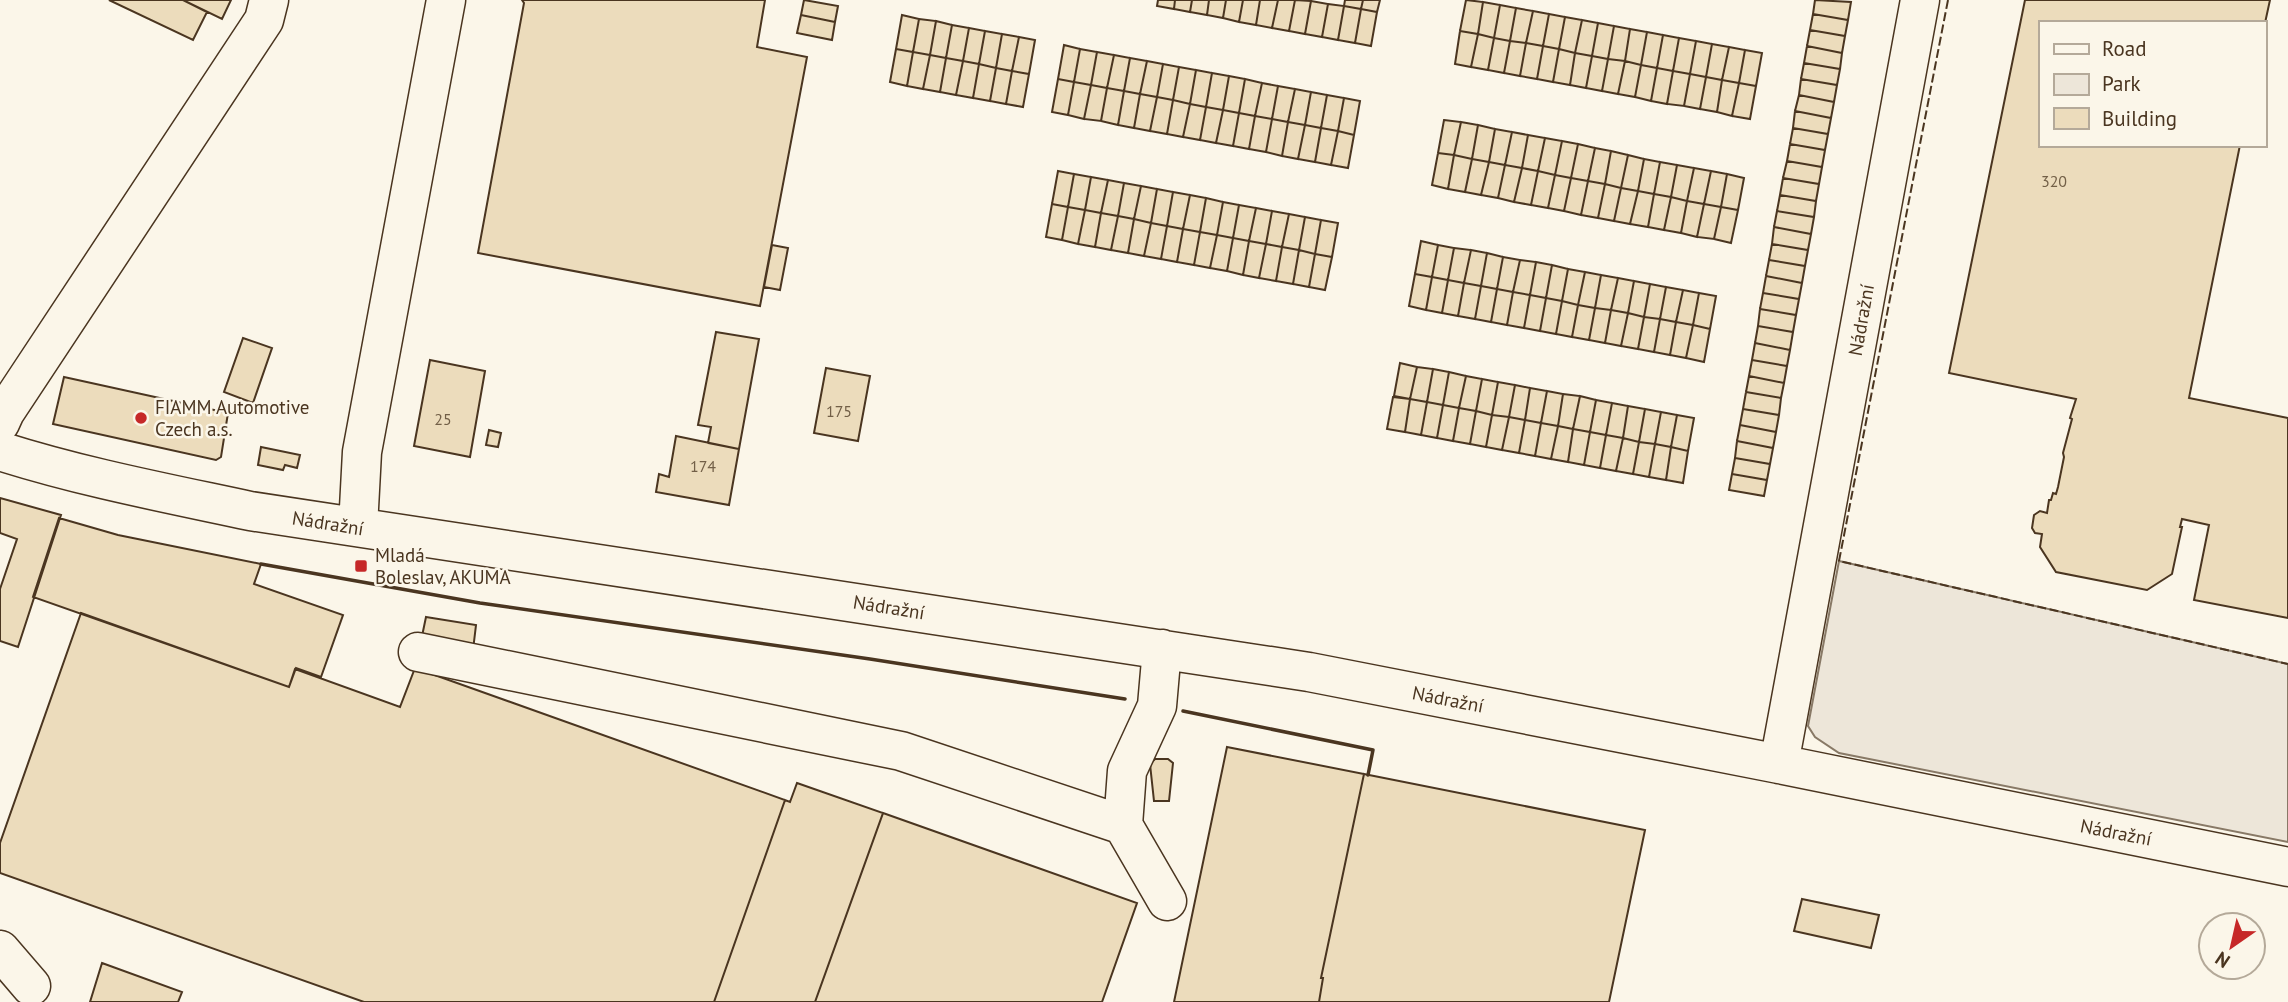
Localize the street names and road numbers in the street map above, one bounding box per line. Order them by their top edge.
street label: Nádražní [1843,282,1879,358]
street label: Nádražní [290,505,366,541]
street label: Nádražní [851,589,927,625]
street label: Nádražní [1410,680,1486,718]
street label: Nádražní [2078,813,2154,851]

